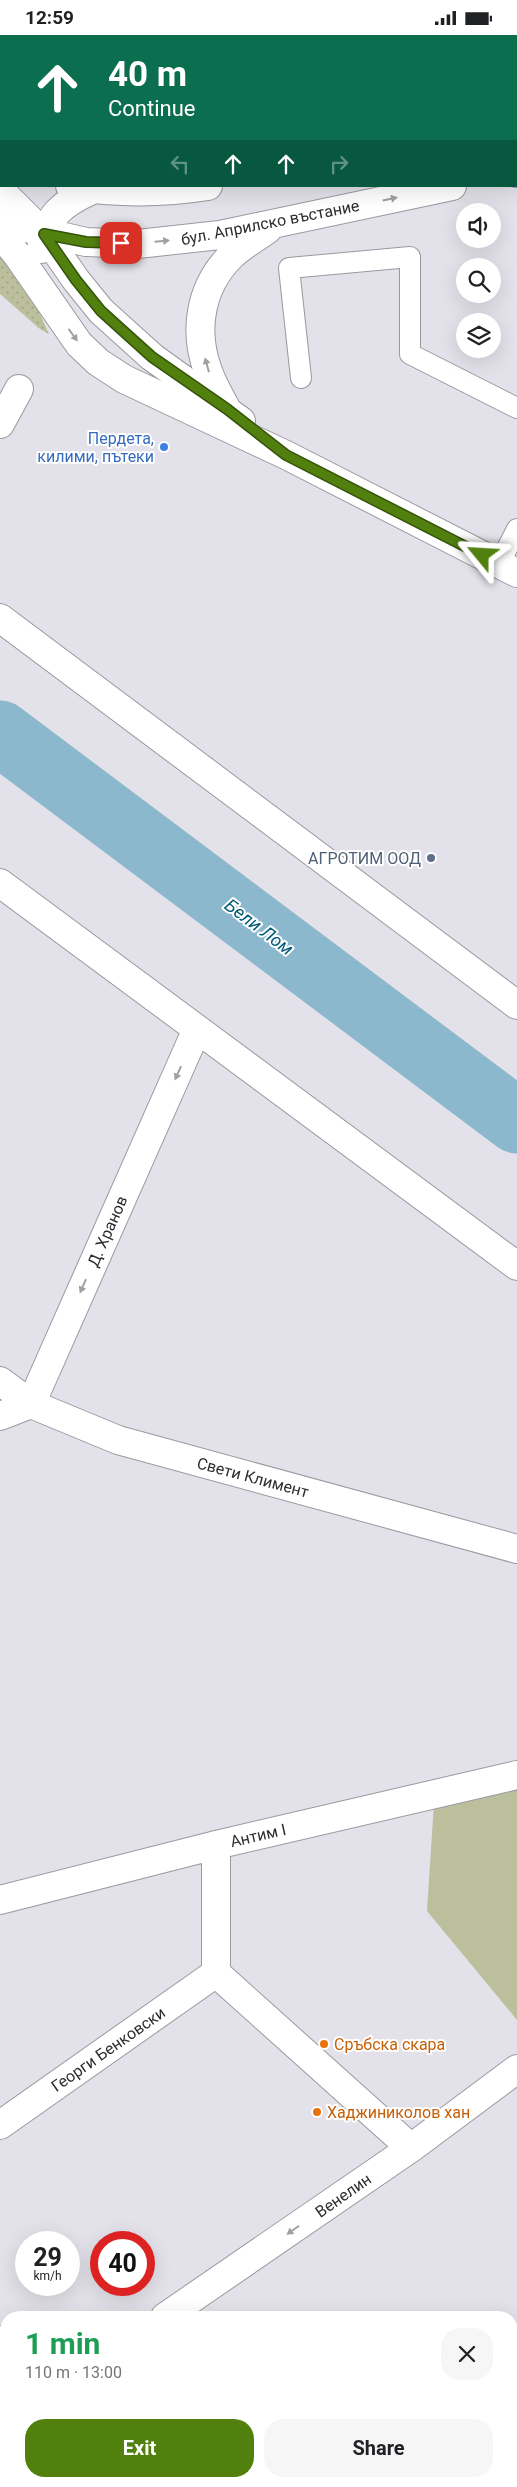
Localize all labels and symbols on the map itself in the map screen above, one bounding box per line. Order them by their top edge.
one-way arrow [383,195,398,203]
street label: бул. Априлско въстание [179,196,361,249]
pin [100,222,142,264]
one-way arrow [154,237,170,245]
one-way arrow [68,328,78,342]
one-way arrow [202,358,210,373]
place label: Пердета, килими, пътеки [37,429,154,466]
marker: Пердета, килими, пътеки [158,441,170,453]
position arrow [455,528,507,580]
place label: АГРОТИМ ООД [308,849,421,868]
marker: АГРОТИМ ООД [425,852,437,864]
water label: Бели Лом [221,894,298,959]
one-way arrow [173,1066,181,1080]
street label: Д. Хранов [83,1193,131,1270]
one-way arrow [79,1279,87,1293]
street label: Свети Климент [195,1453,311,1502]
street label: Антим I [228,1820,288,1851]
street label: Георги Бенковски [48,2003,169,2096]
place label: Сръбска скара [334,2035,445,2054]
marker: Сръбска скара [318,2038,330,2050]
place label: Хаджиниколов хан [327,2103,470,2122]
marker: Хаджиниколов хан [311,2106,323,2118]
street label: Венелин [312,2169,375,2222]
one-way arrow [286,2225,299,2235]
speed limit sign: 40 [90,2231,155,2296]

